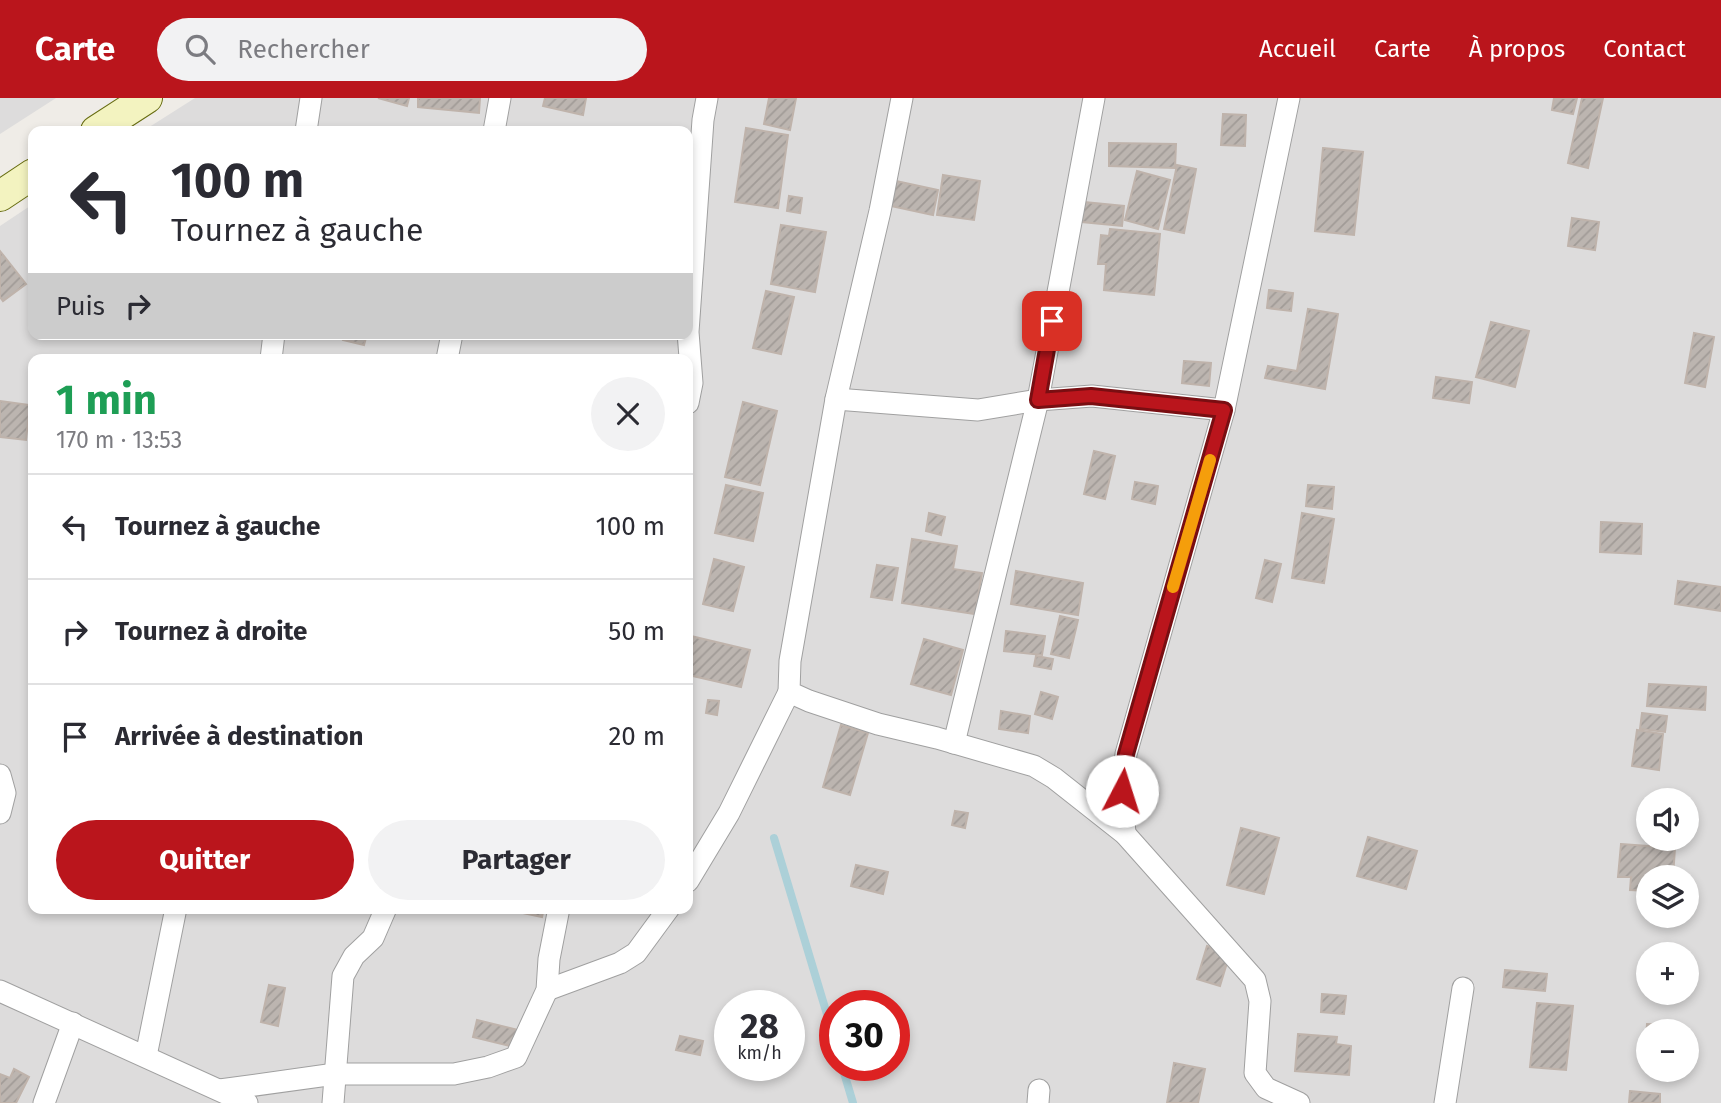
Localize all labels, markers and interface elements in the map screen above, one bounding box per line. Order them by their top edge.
search box [157,18,647,81]
text: Carte [35,29,115,69]
icon: search [181,30,219,68]
text: Rechercher [237,34,370,65]
text: Accueil [1259,35,1336,63]
text: Carte [1374,35,1431,63]
text: À propos [1469,35,1565,63]
text: Contact [1603,35,1686,63]
text: 100 m [171,151,304,210]
icon: left [56,154,147,245]
text: Tournez à gauche [171,211,423,249]
icon: right [119,287,157,325]
text: Puis [56,291,105,322]
pin [1022,291,1082,351]
icon: arrive [1033,302,1071,340]
text: 1 min [56,375,157,425]
button: close [591,377,665,451]
text: 170 m · 13:53 [56,426,182,454]
icon: left [56,508,94,546]
text: Tournez à gauche [115,511,320,542]
text: 100 m [596,511,665,542]
icon: right [56,613,94,651]
text: Tournez à droite [115,616,307,647]
text: 50 m [608,616,665,647]
icon: arrive [56,718,94,756]
text: Arrivée à destination [115,721,364,752]
text: 20 m [608,721,665,752]
position arrow [1085,754,1159,828]
map controls [1636,788,1699,1082]
button: sound [1636,788,1699,851]
button: Quitter [56,820,354,900]
button: Partager [368,820,665,900]
button: layers [1636,865,1699,928]
button: + [1636,942,1699,1005]
speed limit sign: 30 [819,990,910,1081]
text: 28 [740,1005,779,1047]
button: − [1636,1019,1699,1082]
text: km/h [737,1042,782,1064]

